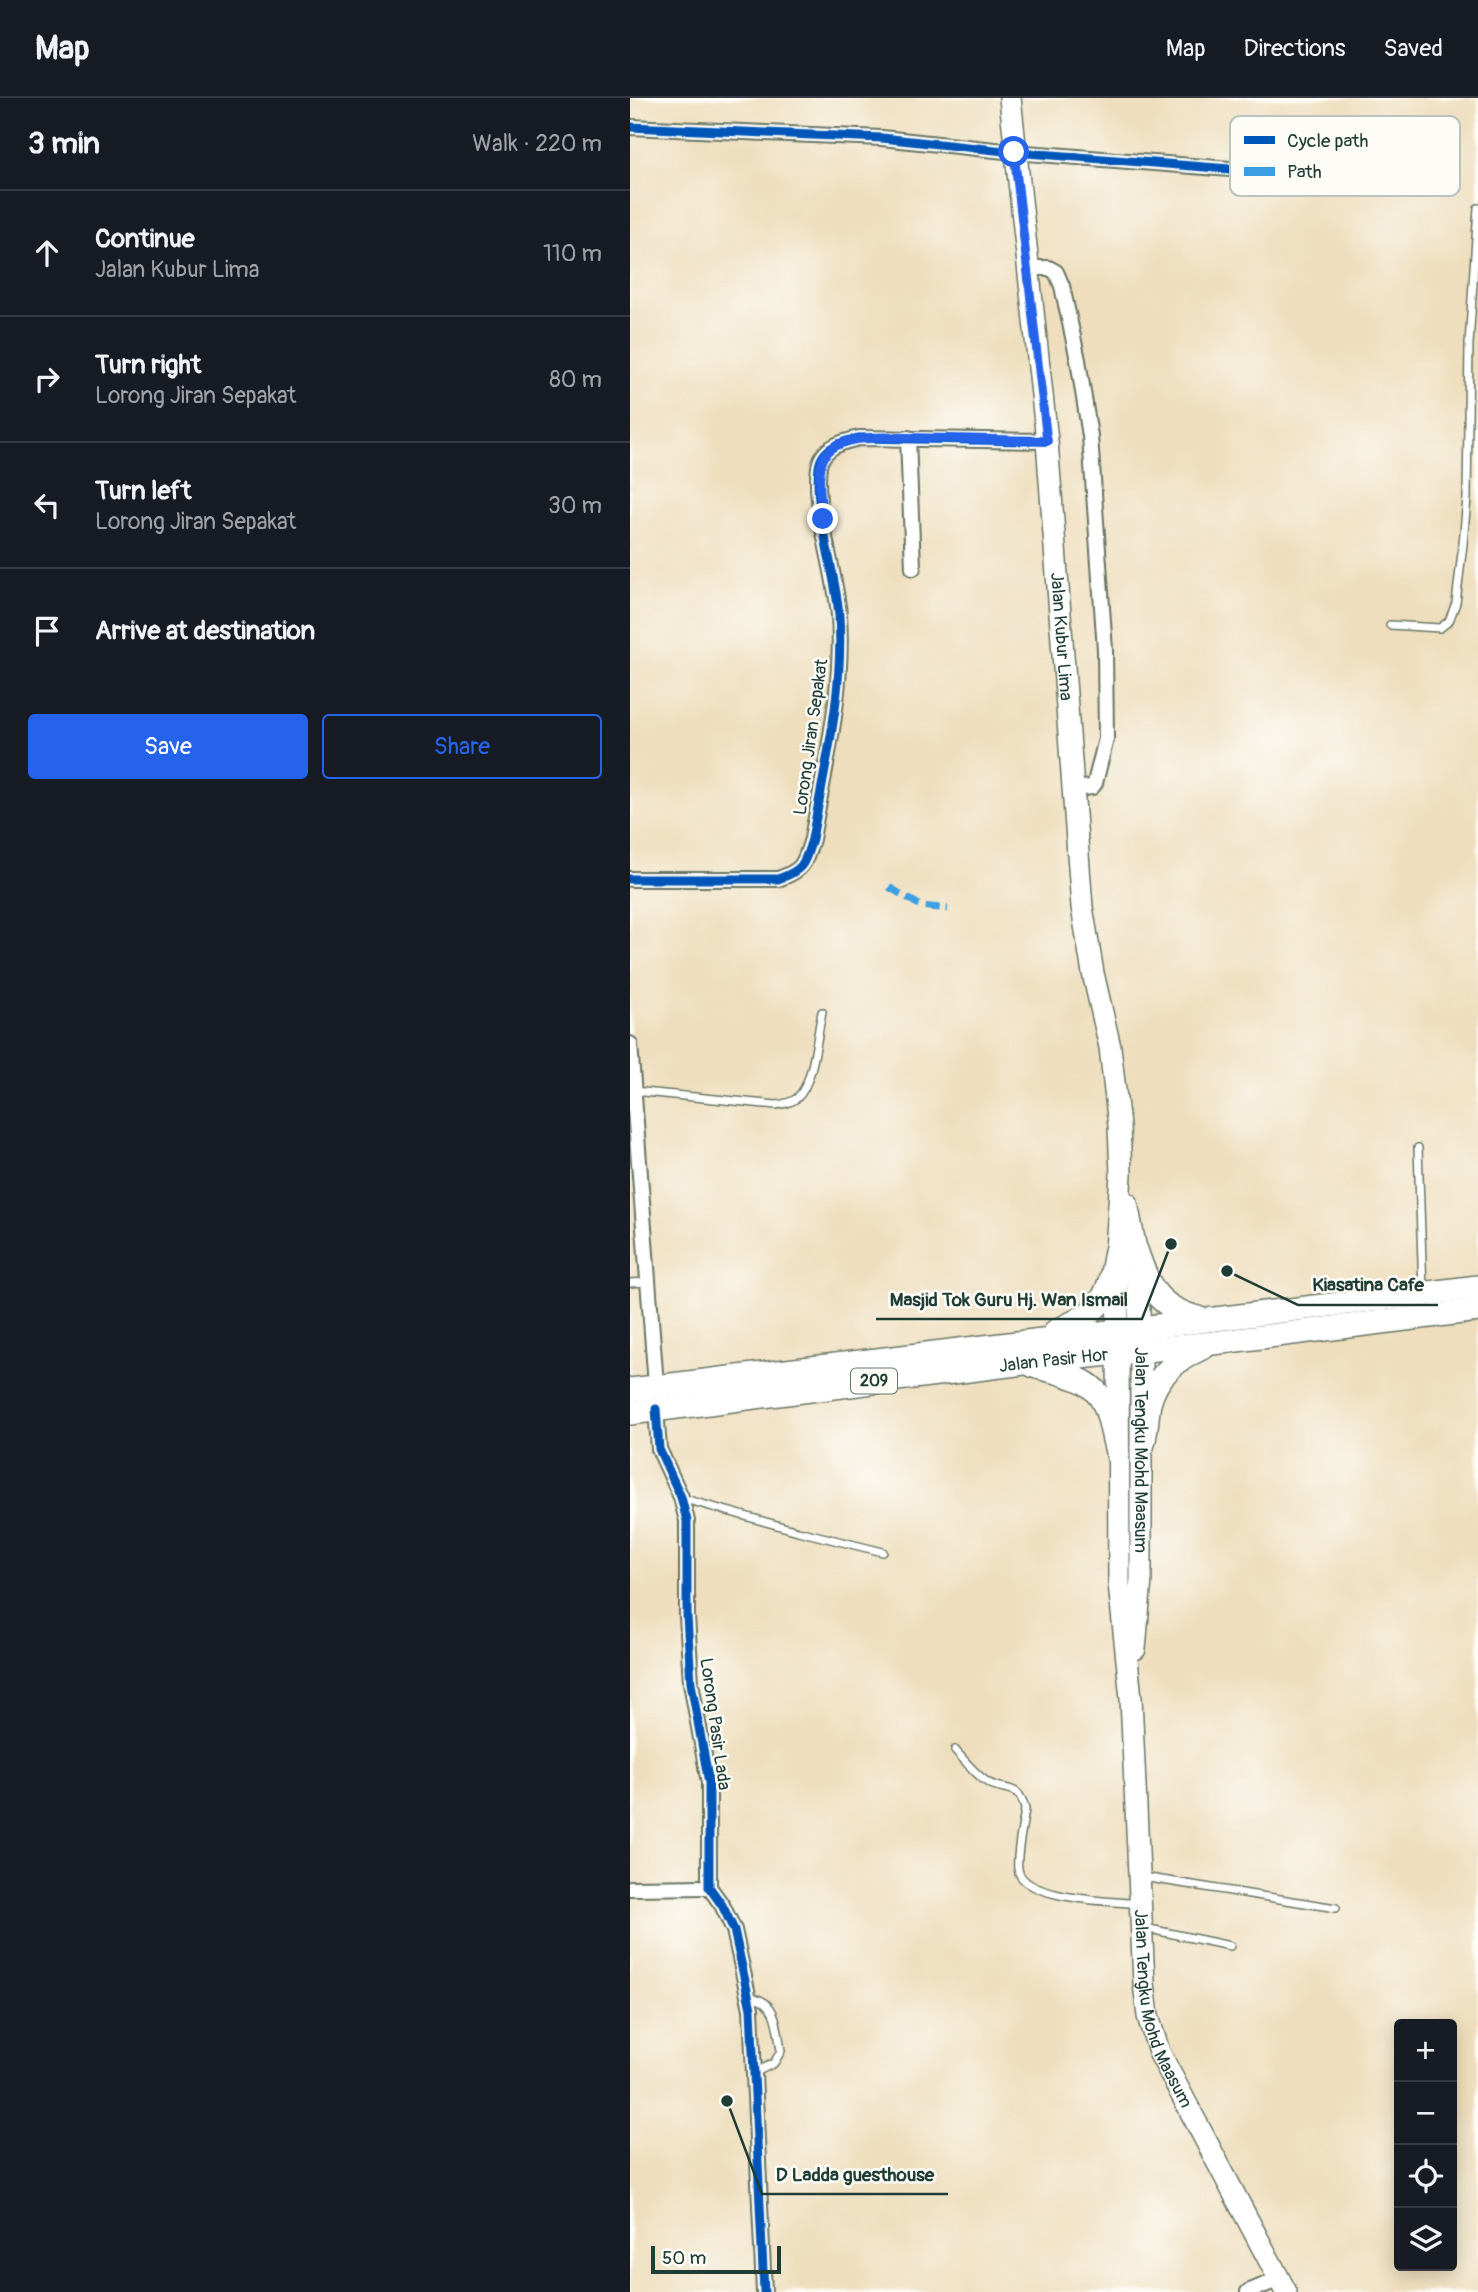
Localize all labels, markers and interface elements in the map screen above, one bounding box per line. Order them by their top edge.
text: Map [35,28,90,69]
text: Map [1166,34,1206,63]
text: Directions [1244,34,1345,63]
text: Saved [1383,34,1443,63]
legend [1230,116,1460,196]
text: 3 min [28,125,100,162]
text: Walk · 220 m [472,129,602,158]
text: Cycle path [1287,129,1368,153]
route start [998,136,1029,167]
text: Path [1287,160,1322,184]
text: Continue [95,223,195,255]
icon: ahead [28,234,66,272]
text: 110 m [543,239,602,268]
text: Jalan Kubur Lima [95,255,259,284]
text: Turn right [95,349,201,381]
icon: right [28,360,66,398]
text: 80 m [549,365,602,394]
text: Lorong Jiran Sepakat [95,381,296,410]
text: Turn left [95,475,191,507]
icon: left [28,486,66,524]
text: 30 m [548,491,602,520]
route end [807,503,838,534]
text: Lorong Jiran Sepakat [95,507,296,536]
street label: Jalan Kubur Lima [1045,571,1078,701]
icon: arrive [28,612,66,650]
text: Arrive at destination [95,615,315,647]
street label: Lorong Jiran Sepakat [789,657,833,817]
button: Save [28,714,308,779]
button: Share [322,714,602,779]
callout: Kiasatina Cafe [1298,1265,1438,1305]
text: Kiasatina Cafe [1312,1273,1424,1297]
callout: Masjid Tok Guru Hj. Wan Ismail [876,1279,1142,1319]
text: Masjid Tok Guru Hj. Wan Ismail [890,1288,1128,1312]
street label: Jalan Pasir Hor [998,1343,1110,1378]
street label: Jalan Tengku Mohd Maasum [1130,1347,1153,1553]
road number: 209 [851,1368,897,1394]
street label: Lorong Pasir Lada [694,1656,736,1792]
street label: Jalan Tengku Mohd Maasum [1129,1909,1198,2112]
map controls [1394,2019,1457,2271]
button: + [1394,2019,1457,2082]
button: − [1394,2082,1457,2145]
button: locate [1394,2145,1457,2208]
callout: D Ladda guesthouse [762,2154,948,2194]
text: D Ladda guesthouse [776,2163,935,2187]
button: layers [1394,2208,1457,2271]
scale bar [651,2243,780,2275]
text: 50 m [662,2246,706,2270]

